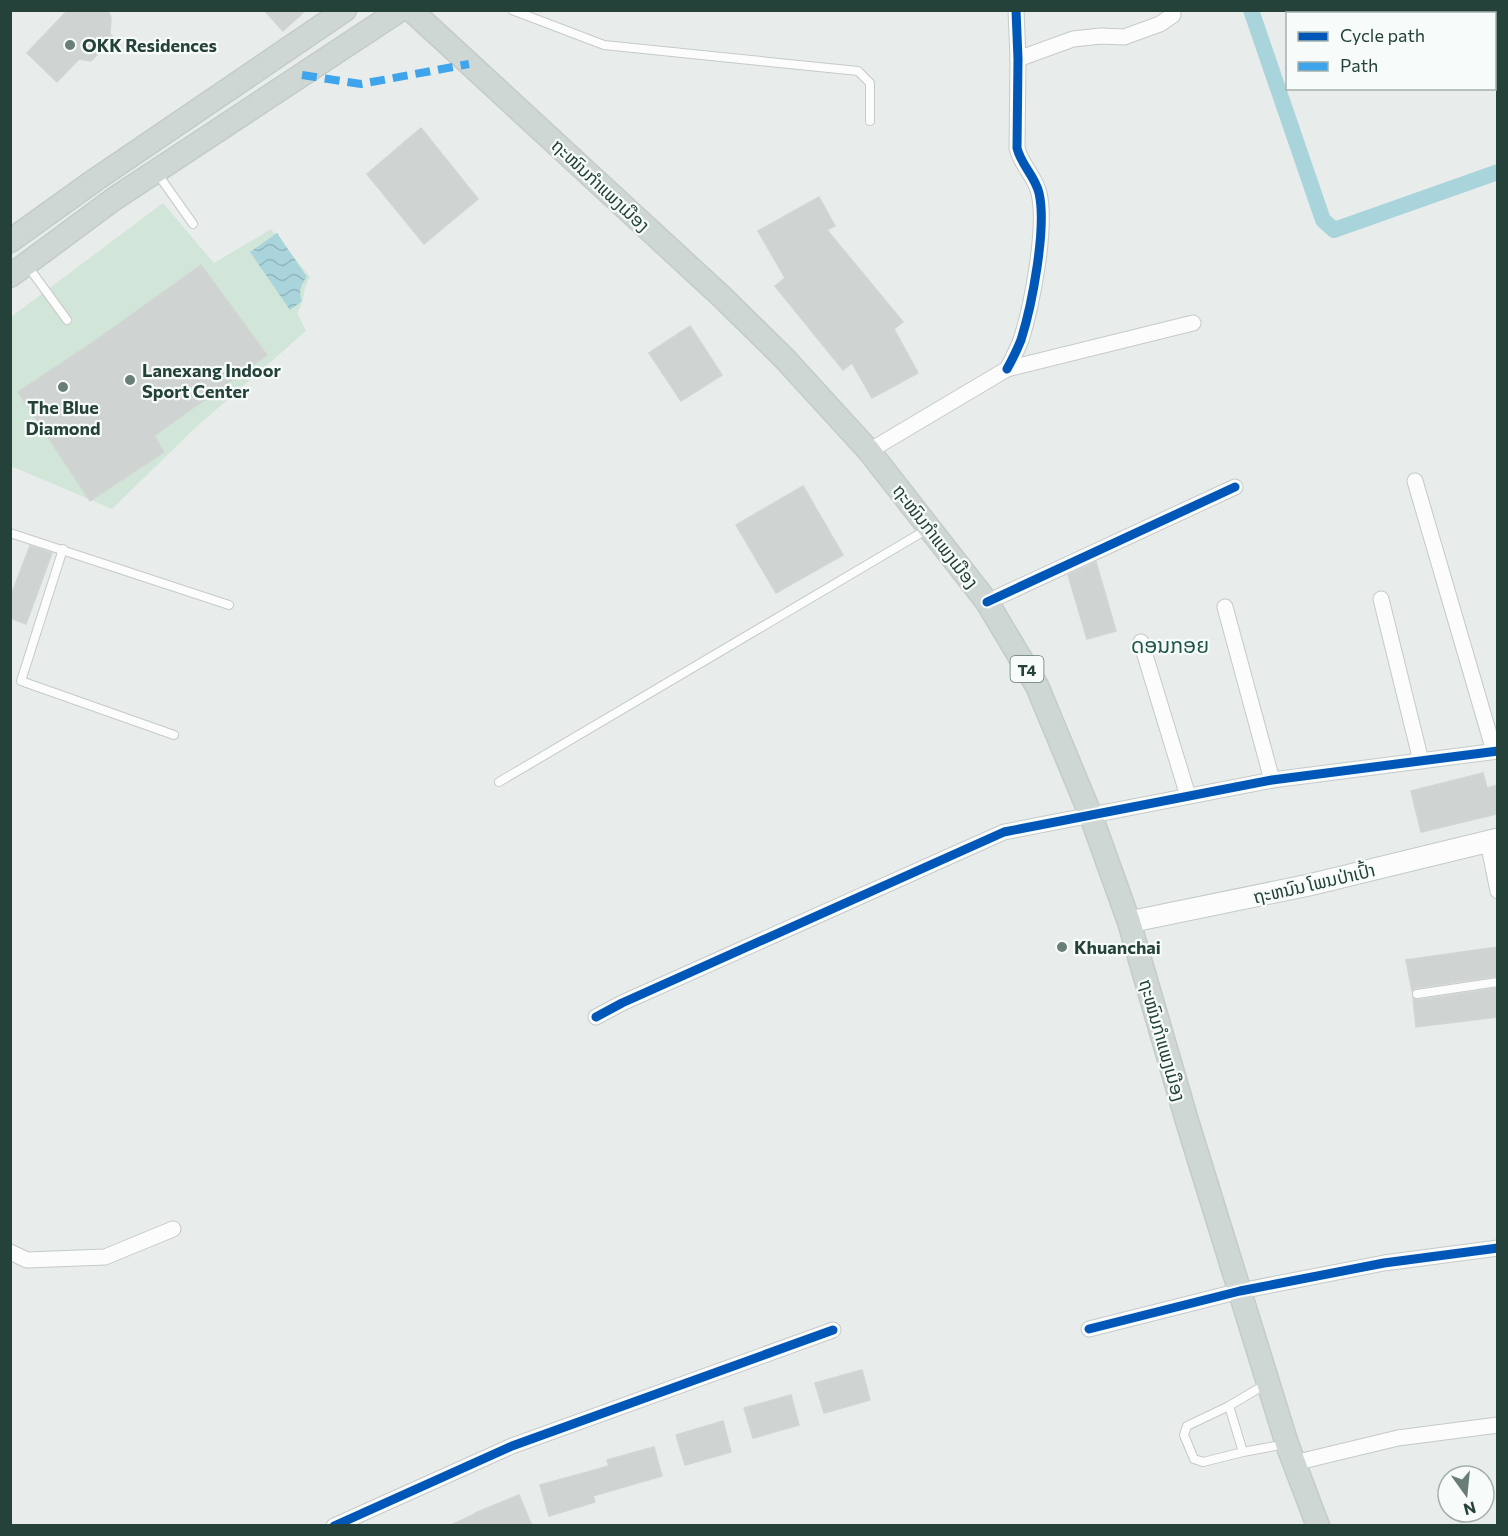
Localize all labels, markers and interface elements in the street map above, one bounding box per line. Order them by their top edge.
legend [1286,12,1496,90]
text: Cycle path [1340,24,1425,46]
place label: OKK Residences [82,34,217,56]
marker: OKK Residences [63,38,77,52]
text: Path [1340,54,1378,76]
street label: ຖະໜົນກຳແພງເມືອງ [547,134,655,236]
place label: Lanexang Indoor Sport Center [142,359,281,402]
marker: Lanexang Indoor Sport Center [123,373,137,387]
marker: The Blue Diamond [56,380,70,394]
place label: The Blue Diamond [25,396,101,439]
street label: ຖະໜົນກຳແພງເມືອງ [888,480,984,592]
district label: ດອນກອຍ [1131,632,1209,657]
road number: T4 [1010,656,1044,682]
street label: ຖະຫນົນ ໂພນປ່າເປົ້າ [1251,857,1377,908]
place label: Khuanchai [1074,936,1161,958]
marker: Khuanchai [1055,940,1069,954]
street label: ຖະໜົນກຳແພງເມືອງ [1135,976,1191,1104]
north arrow [1436,1464,1496,1524]
text: N [1462,1498,1478,1520]

